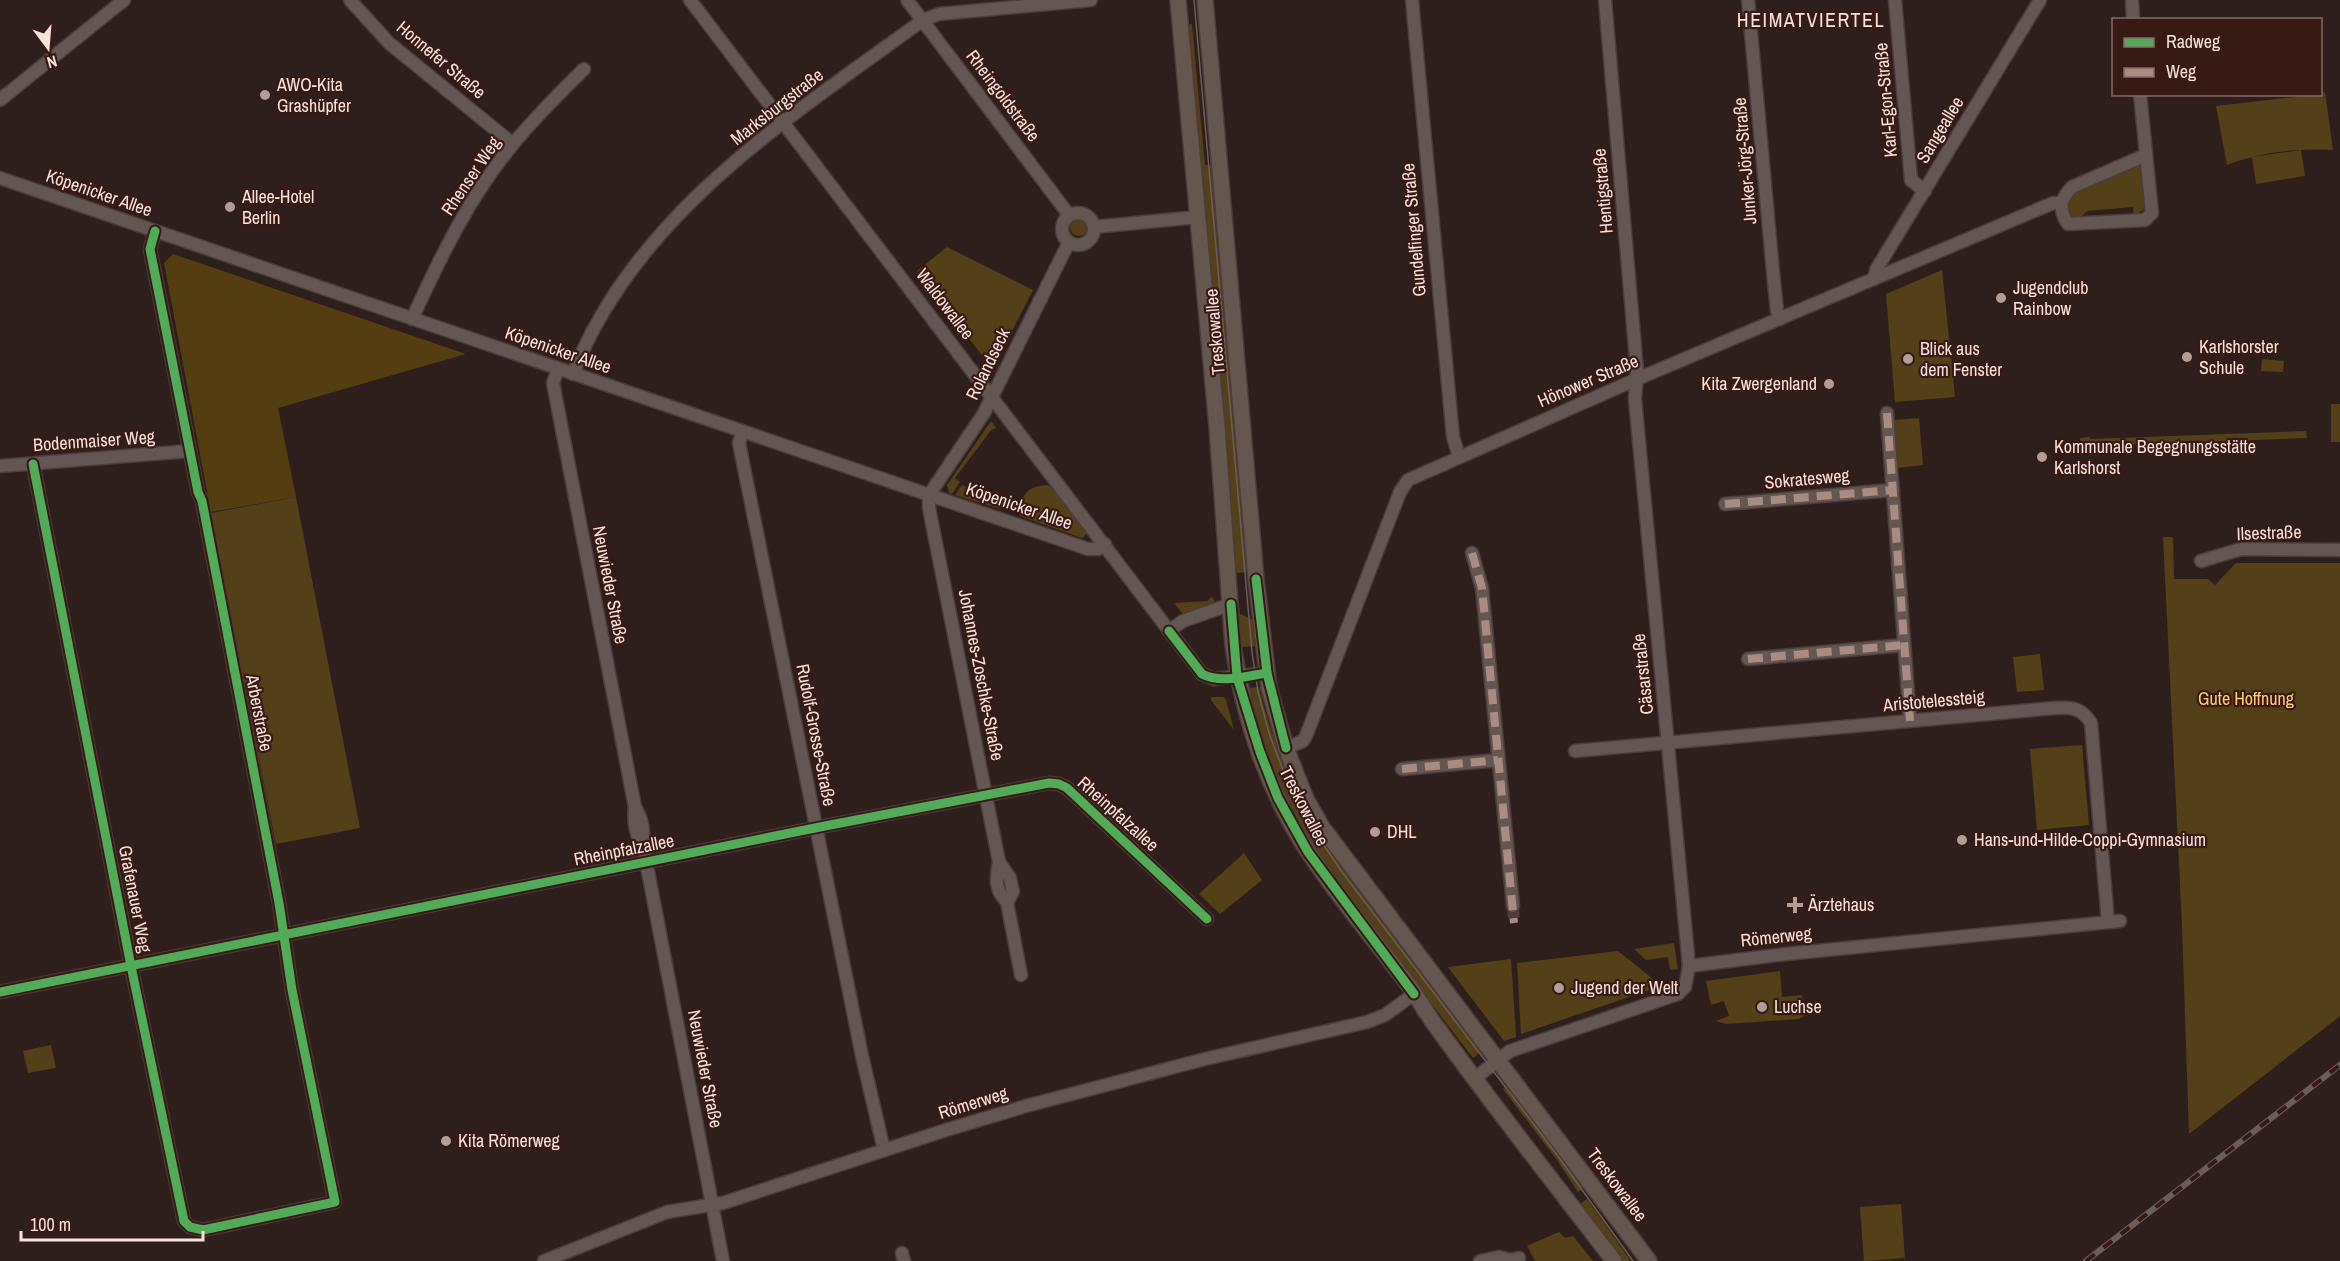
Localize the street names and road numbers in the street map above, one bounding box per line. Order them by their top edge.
street label: Honnefer Straße [391,15,491,104]
street label: Karl-Egon-Straße [1868,42,1903,158]
street label: Rheingoldstraße [961,45,1046,147]
street label: Marksburgstraße [725,62,828,151]
street label: Sangeallee [1910,92,1969,168]
street label: Junker-Jörg-Straße [1727,97,1762,225]
street label: Rhenser Weg [435,131,507,220]
street label: Hentigstraße [1586,147,1619,235]
street label: Gundelfinger Straße [1395,162,1432,298]
street label: Köpenicker Allee [43,163,156,222]
street label: Waldowallee [910,263,980,344]
street label: Treskowallee [1198,288,1231,376]
street label: Köpenicker Allee [502,320,615,379]
street label: Rolandseck [959,323,1016,404]
street label: Hönower Straße [1533,348,1642,413]
street label: Bodenmaiser Weg [32,424,156,457]
street label: Sokratesweg [1763,462,1851,495]
street label: Köpenicker Allee [963,476,1076,535]
street label: Ilsestraße [2236,519,2302,546]
street label: Neuwieder Straße [587,524,634,646]
street label: Johannes-Zoschke-Straße [953,587,1010,763]
street label: Cäsarstraße [1626,632,1659,716]
street label: Rudolf-Grosse-Straße [790,662,843,808]
street label: Arberstraße [240,671,279,754]
street label: Aristotelessteig [1881,684,1987,717]
street label: Treskowallee [1274,762,1335,850]
street label: Rheinpfalzallee [1072,770,1165,857]
street label: Rheinpfalzallee [572,828,676,871]
street label: Grafenauer Weg [113,843,158,955]
street label: Römerweg [1739,920,1814,953]
street label: Neuwieder Straße [682,1008,729,1130]
street label: Römerweg [935,1080,1011,1125]
street label: Treskowallee [1581,1143,1653,1227]

